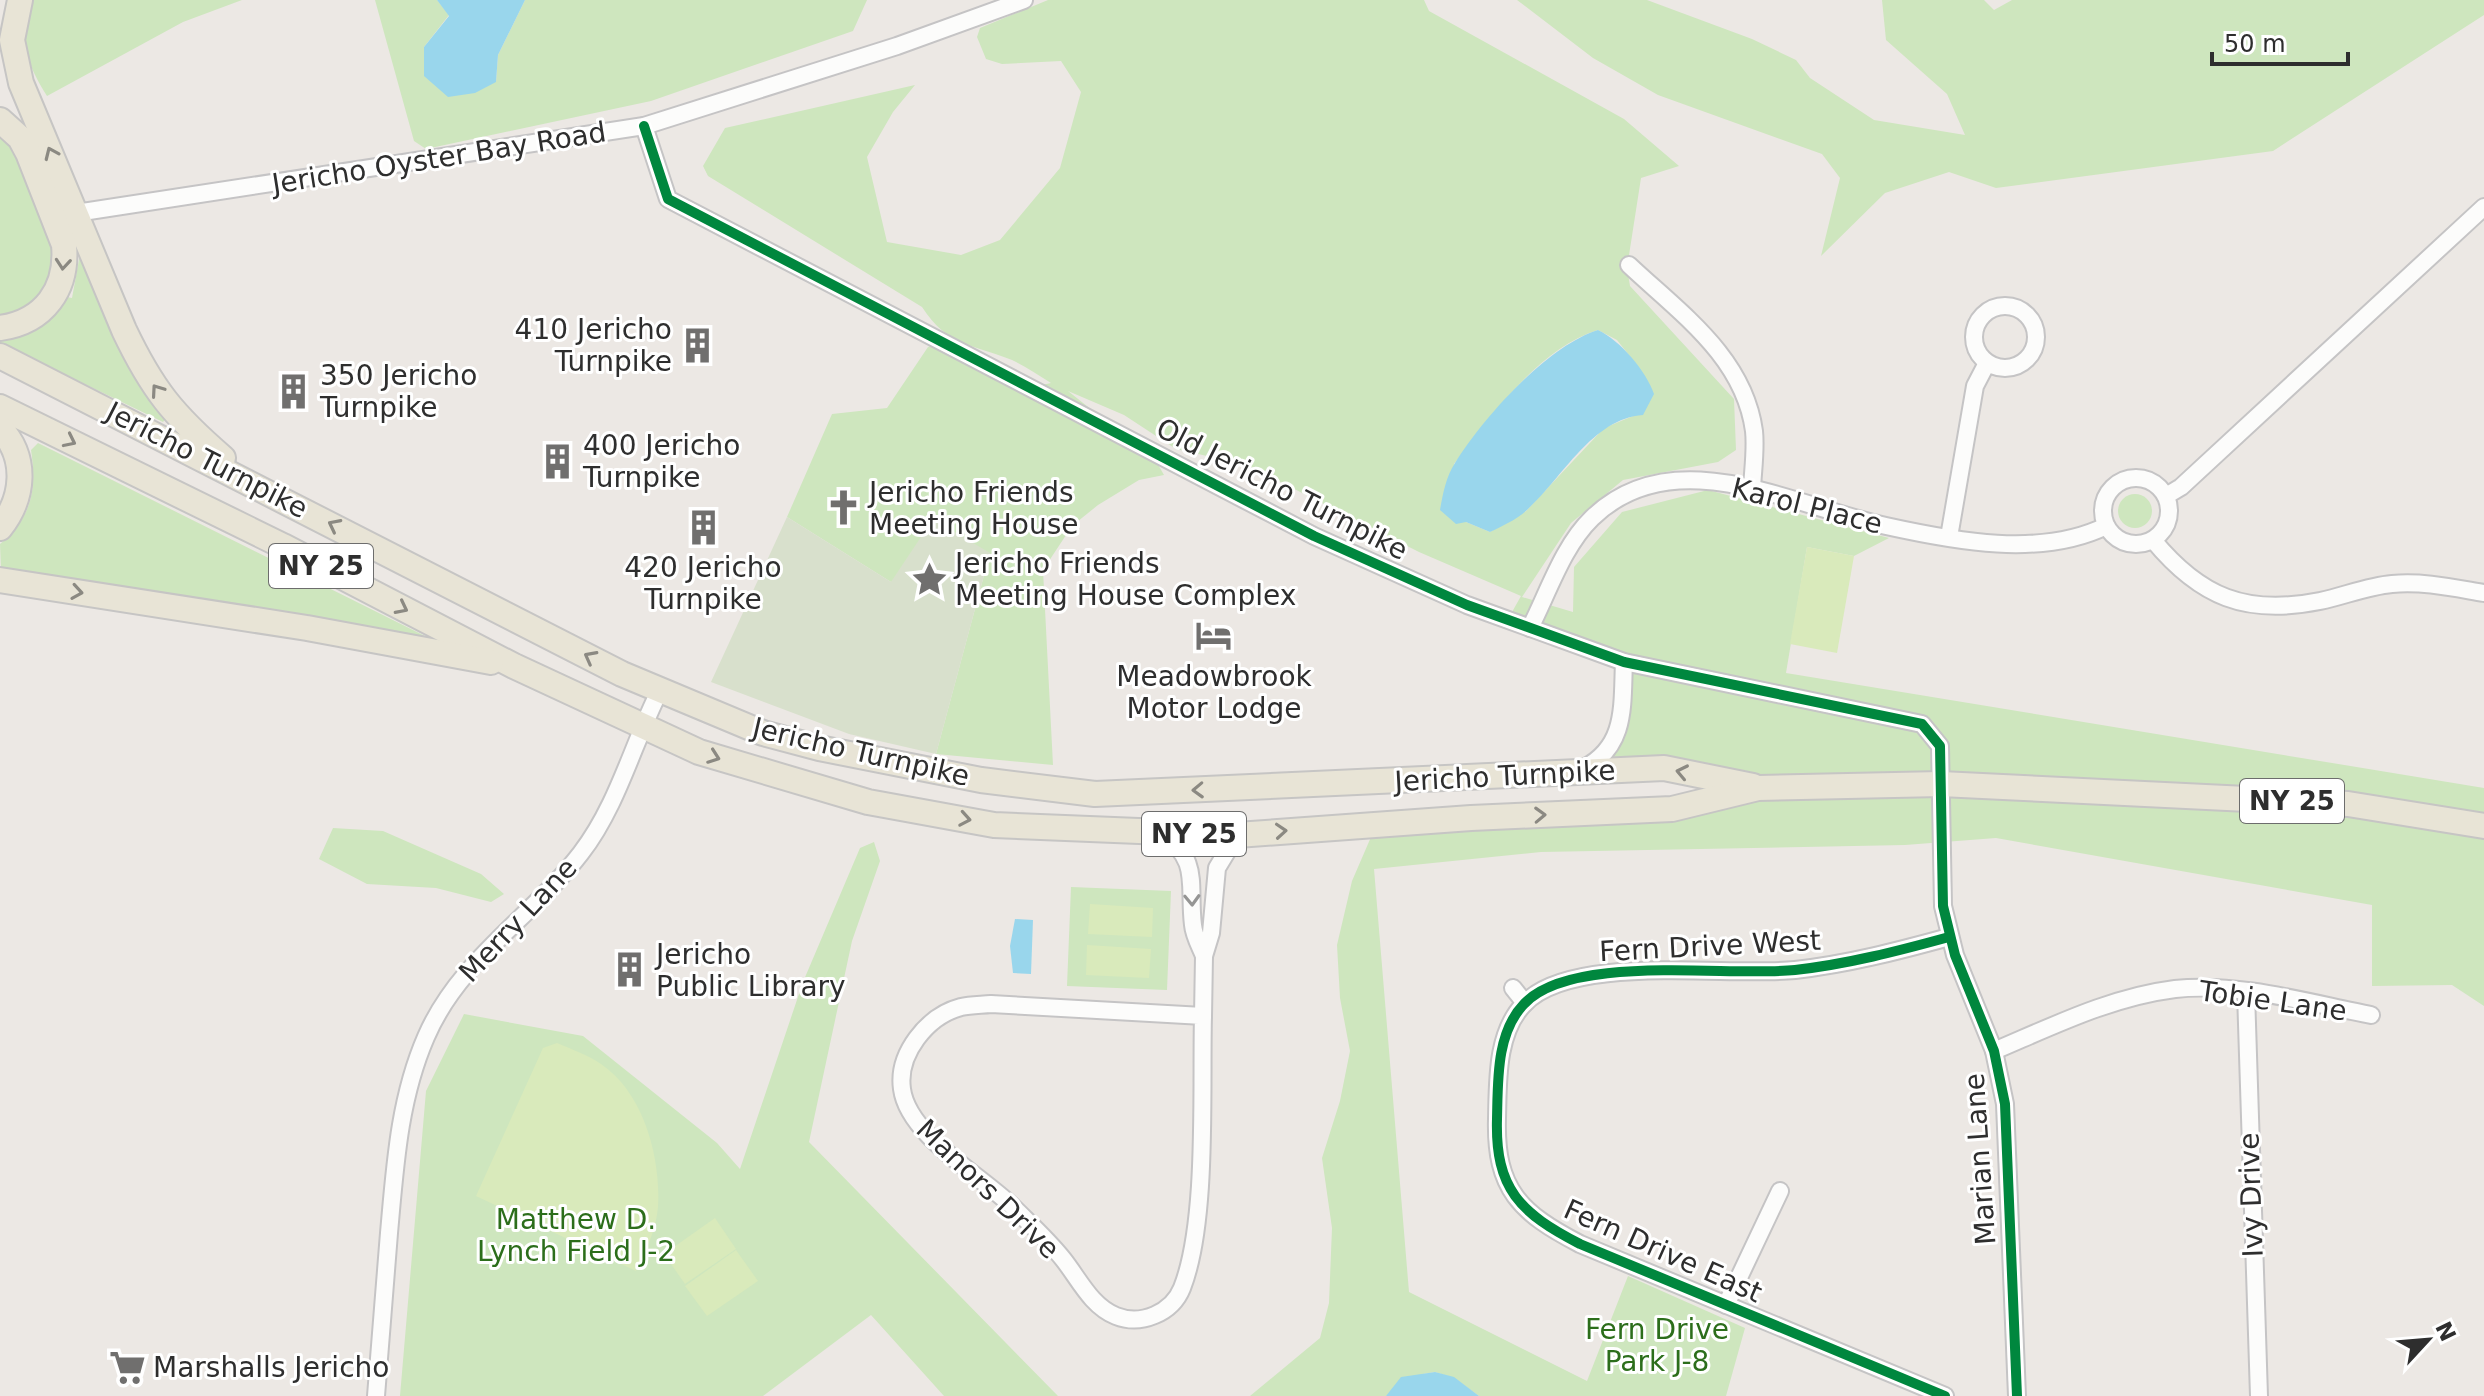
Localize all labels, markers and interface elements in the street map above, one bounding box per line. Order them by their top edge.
scale bar [2212,16,2348,66]
text: 50 m [2224,30,2286,58]
street label: Jericho Oyster Bay Road [268,115,608,201]
one-way arrow [45,147,61,161]
one-way arrow [55,258,72,271]
place label: 410 Jericho Turnpike [515,313,672,378]
building icon: 410 Jericho Turnpike [679,326,717,364]
place label: 350 Jericho Turnpike [319,359,477,424]
building icon: 350 Jericho Turnpike [275,372,313,410]
one-way arrow [152,384,167,398]
street label: Jericho Turnpike [99,394,313,525]
street label: Old Jericho Turnpike [1151,411,1413,567]
place label: 400 Jericho Turnpike [582,429,740,494]
one-way arrow [62,431,76,447]
building icon: 400 Jericho Turnpike [538,442,576,480]
street label: Karol Place [1728,471,1886,541]
place label: Jericho Friends Meeting House [867,476,1079,541]
church icon: Jericho Friends Meeting House [824,489,862,527]
building icon: 420 Jericho Turnpike [684,508,722,546]
one-way arrow [327,519,342,534]
road number: NY 25 [269,544,373,588]
place label: Jericho Friends Meeting House Complex [953,547,1296,612]
place label: 420 Jericho Turnpike [624,551,782,616]
place icon: Jericho Friends Meeting House Complex [910,560,948,598]
one-way arrow [70,583,84,600]
one-way arrow [394,599,409,614]
hotel icon: Meadowbrook Motor Lodge [1195,617,1233,655]
one-way arrow [584,651,598,667]
place label: Meadowbrook Motor Lodge [1116,660,1313,725]
street label: Jericho Turnpike [748,711,973,793]
one-way arrow [706,747,720,764]
street label: Jericho Turnpike [1392,754,1616,798]
one-way arrow [1675,764,1689,781]
road number: NY 25 [2240,779,2344,823]
one-way arrow [1191,782,1204,799]
one-way arrow [1534,806,1547,823]
one-way arrow [959,810,972,827]
road number: NY 25 [1142,812,1246,856]
one-way arrow [1275,823,1288,840]
street label: Merry Lane [452,851,584,989]
one-way arrow [1184,894,1201,907]
street label: Fern Drive West [1598,924,1822,968]
place label: Jericho Public Library [654,938,846,1003]
building icon: Jericho Public Library [611,951,649,989]
street label: Tobie Lane [2196,974,2349,1028]
street label: Marian Lane [1958,1072,2002,1246]
street label: Manors Drive [910,1113,1066,1265]
street label: Ivy Drive [2232,1132,2270,1258]
street label: Fern Drive East [1559,1193,1767,1309]
park label: Matthew D. Lynch Field J-2 [477,1203,675,1268]
north arrow [2388,1300,2468,1380]
park label: Fern Drive Park J-8 [1585,1313,1729,1378]
text: N [2430,1318,2461,1345]
supermarket icon: Marshalls Jericho [108,1348,146,1386]
place label: Marshalls Jericho [153,1351,389,1384]

